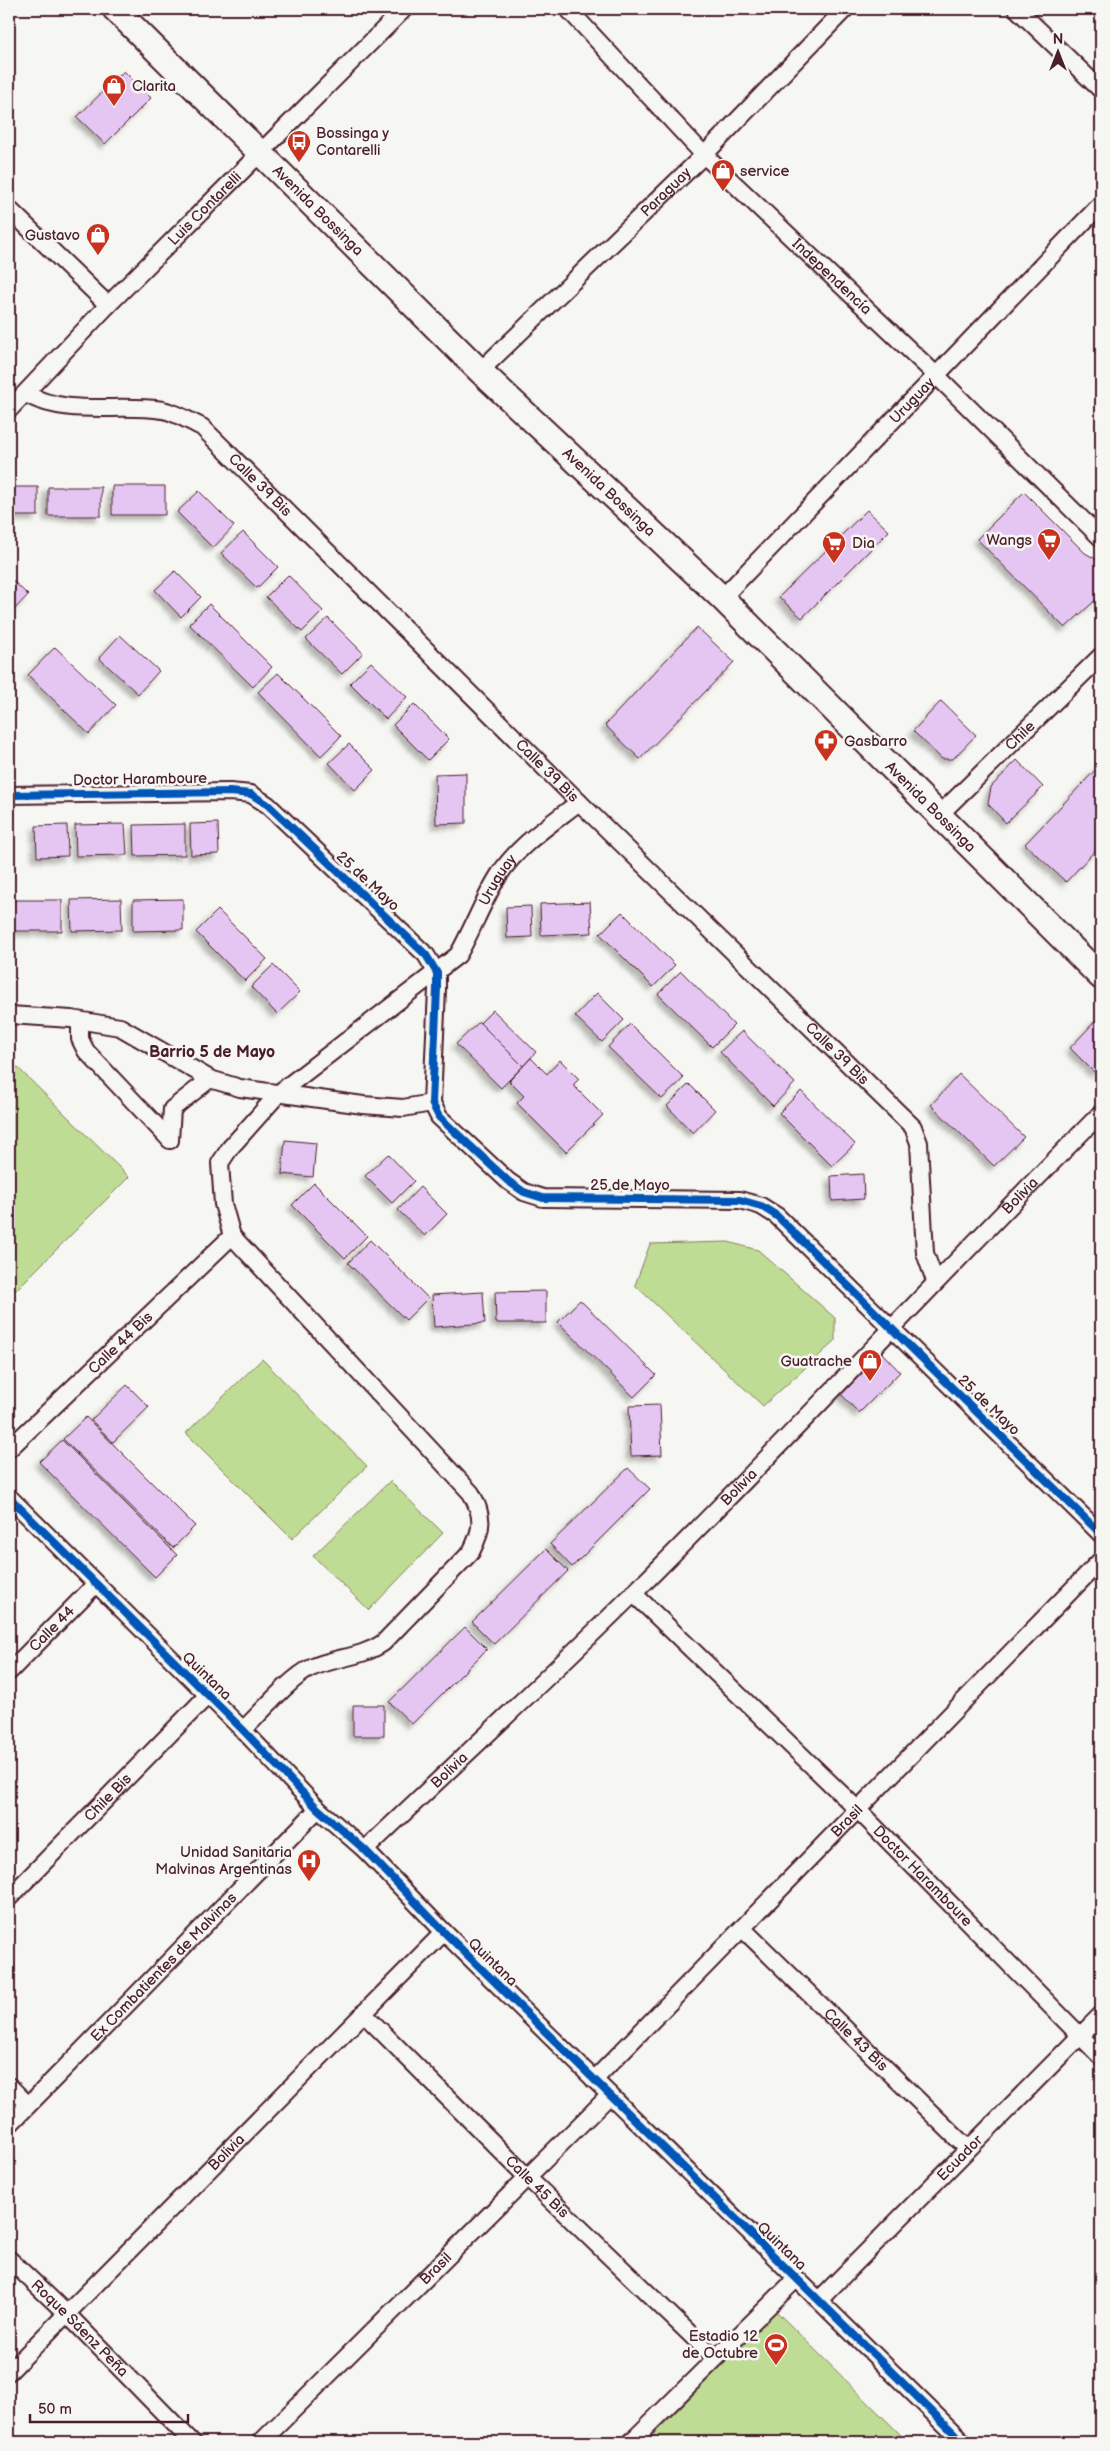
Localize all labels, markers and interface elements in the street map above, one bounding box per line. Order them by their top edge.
north arrow [1032,28,1082,78]
text: N [1053,31,1063,48]
shop icon: Clarita [101,73,127,107]
place label: Clarita [132,77,176,96]
place label: Bossinga y Contarelli [316,124,389,160]
bus stop icon: Bossinga y Contarelli [286,129,312,163]
shop icon: service [710,158,736,192]
street label: Avenida Bossinga [268,161,367,260]
place label: service [740,162,789,181]
street label: Paraguay [637,163,696,221]
street label: Luis Contarelli [164,168,246,250]
shop icon: Gustavo [85,222,111,256]
place label: Gustavo [25,226,80,245]
street label: Independencía [788,235,876,319]
street label: Uruguay [886,374,939,428]
street label: Avenida Bossinga [558,444,659,541]
street label: Calle 39 Bis [224,450,296,521]
supermarket icon: Wangs [1036,527,1062,561]
supermarket icon: Dia [821,530,847,564]
place label: Wangs [986,531,1033,550]
place label: Dia [852,534,875,553]
street label: Chile [1001,717,1039,755]
pharmacy icon: Gasbarro [813,728,839,762]
place label: Gasbarro [844,732,907,751]
street label: Calle 39 Bis [511,735,583,807]
street label: Avenida Bossinga [881,758,980,856]
street label: Doctor Haramboure [73,769,207,790]
street label: 25 de Mayo [332,847,403,915]
street label: Uruguay [475,850,521,909]
street label: Calle 39 Bis [801,1018,873,1089]
district label: Barrio 5 de Mayo [149,1043,275,1062]
street label: Bolivia [998,1173,1043,1218]
street label: 25 de Mayo [590,1176,670,1195]
street label: Calle 44 Bis [84,1307,157,1378]
shop icon: Guatrache [857,1348,883,1382]
place label: Guatrache [781,1352,852,1371]
street label: 25 de Mayo [954,1371,1024,1440]
street label: Bolivia [717,1465,761,1510]
street label: Calle 44 [25,1602,79,1656]
street label: Quintana [178,1648,235,1705]
street label: Bolivia [427,1748,472,1793]
street label: Chile Bis [80,1769,136,1826]
street label: Brasil [827,1801,867,1841]
street label: Doctor Haramboure [869,1822,976,1931]
place label: Unidad Sanitaria Malvinas Argentinas [155,1843,293,1879]
hospital icon: Unidad Sanitaria Malvinas Argentinas [296,1848,322,1882]
street label: Ex Combatientes de Malvinas [87,1888,241,2046]
street label: Quintana [464,1934,521,1991]
street label: Calle 43 Bis [820,2004,892,2076]
street label: Bolivia [204,2130,249,2175]
street label: Ecuador [933,2131,987,2185]
street label: Calle 45 Bis [501,2152,573,2223]
street label: Quintana [753,2218,810,2275]
street label: Brasil [416,2249,456,2289]
street label: Roque Sáenz Peña [27,2276,132,2381]
place label: Estadio 12 de Octubre [682,2327,758,2363]
sports icon: Estadio 12 de Octubre [763,2332,789,2366]
scale bar [30,2391,188,2423]
text: 50 m [38,2400,72,2419]

